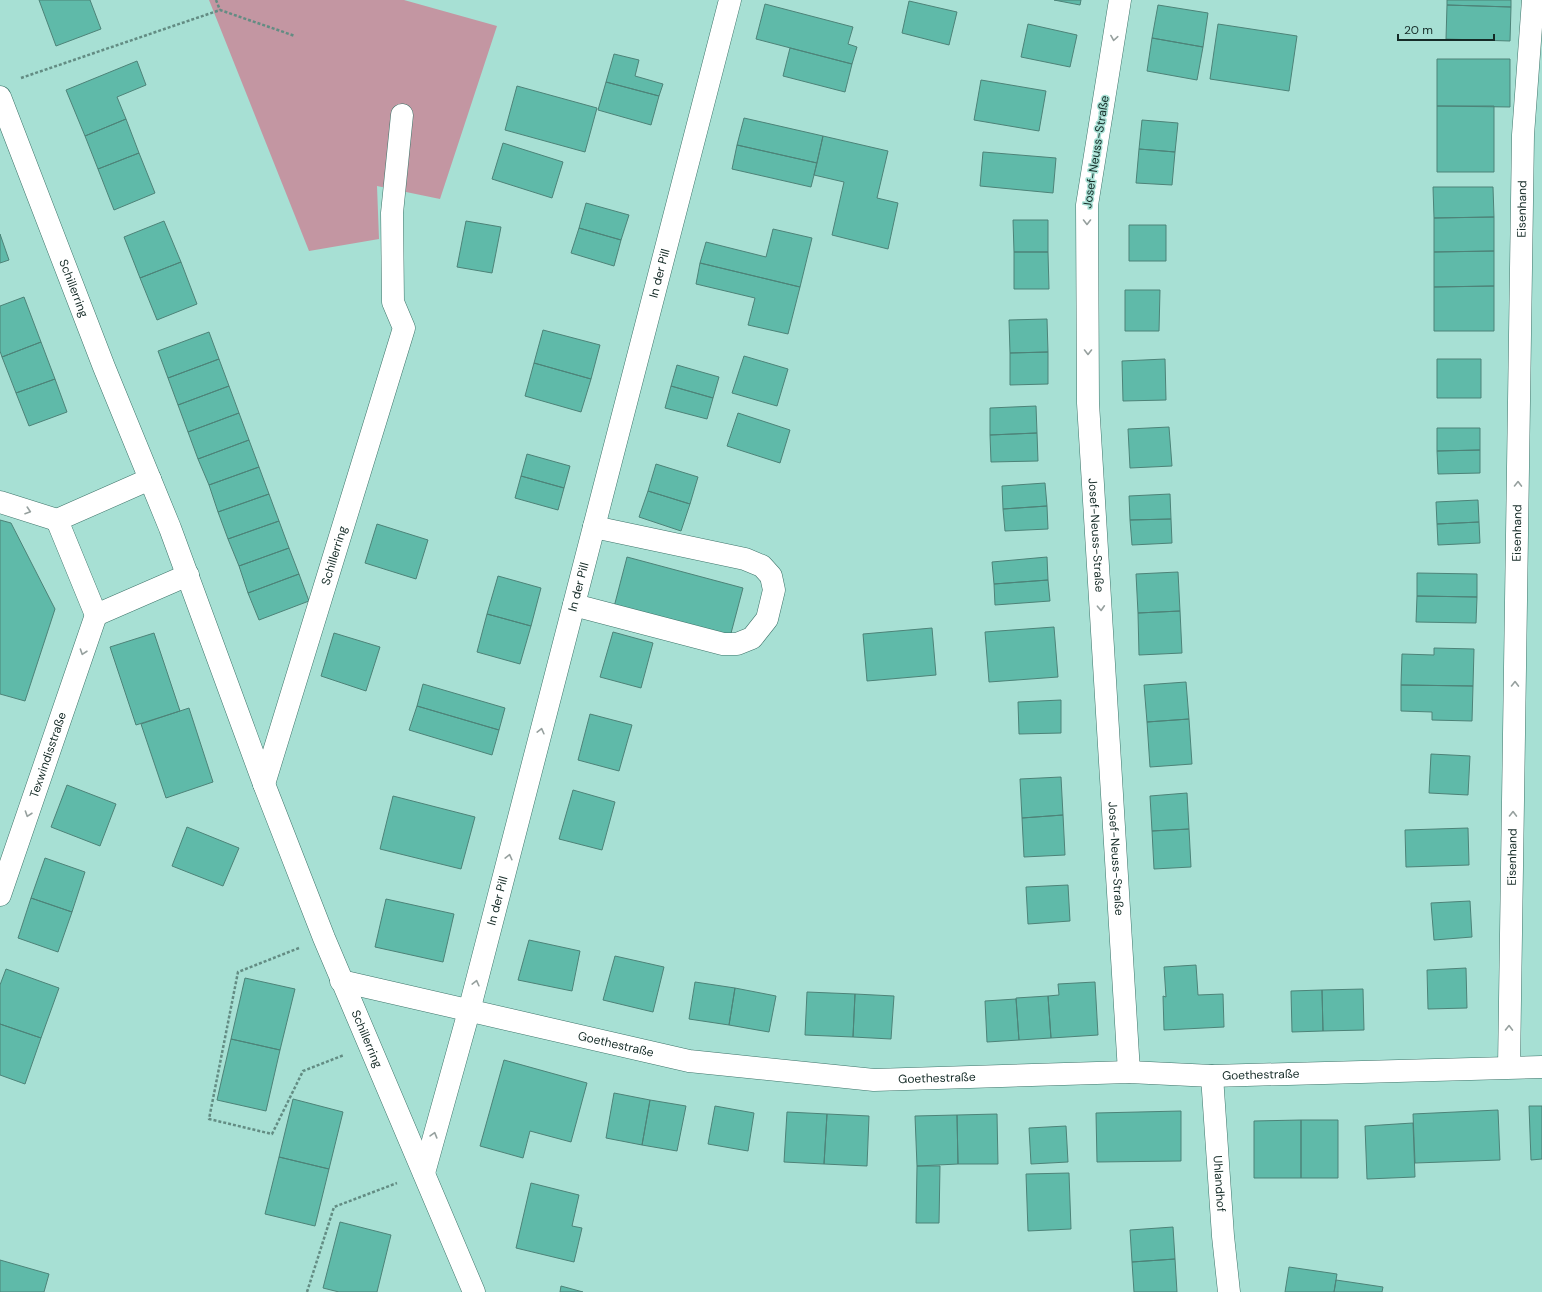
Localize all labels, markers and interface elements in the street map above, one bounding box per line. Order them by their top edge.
scale bar [1398,16,1494,42]
text: 20 m [1404,22,1433,38]
one-way arrow [1110,35,1119,42]
street label: Josef-Neuss-Straße [1079,94,1113,210]
street label: Eisenhand [1513,180,1530,238]
one-way arrow [1083,219,1091,225]
street label: In der Pill [645,247,673,300]
street label: Schillerring [55,257,92,320]
one-way arrow [1084,349,1092,355]
street label: Josef-Neuss-Straße [1085,478,1108,593]
one-way arrow [1514,481,1522,487]
street label: Eisenhand [1509,504,1525,562]
one-way arrow [25,506,32,515]
street label: Schillerring [318,524,351,587]
street label: In der Pill [564,561,592,613]
one-way arrow [1096,605,1105,611]
one-way arrow [80,648,88,655]
one-way arrow [1511,681,1519,687]
street label: Texwindisstraße [26,710,70,800]
one-way arrow [537,728,545,734]
street label: Josef-Neuss-Straße [1104,801,1127,916]
one-way arrow [24,811,32,818]
one-way arrow [1509,811,1517,817]
street label: Eisenhand [1504,828,1521,886]
one-way arrow [504,854,513,861]
street label: In der Pill [483,874,511,927]
one-way arrow [472,979,480,986]
street label: Schillerring [347,1008,386,1071]
one-way arrow [1505,1025,1513,1031]
street label: Goethestraße [576,1028,655,1061]
street label: Goethestraße [1222,1066,1300,1084]
street label: Goethestraße [898,1069,976,1087]
one-way arrow [430,1132,438,1138]
street label: Uhlandhof [1209,1155,1229,1213]

